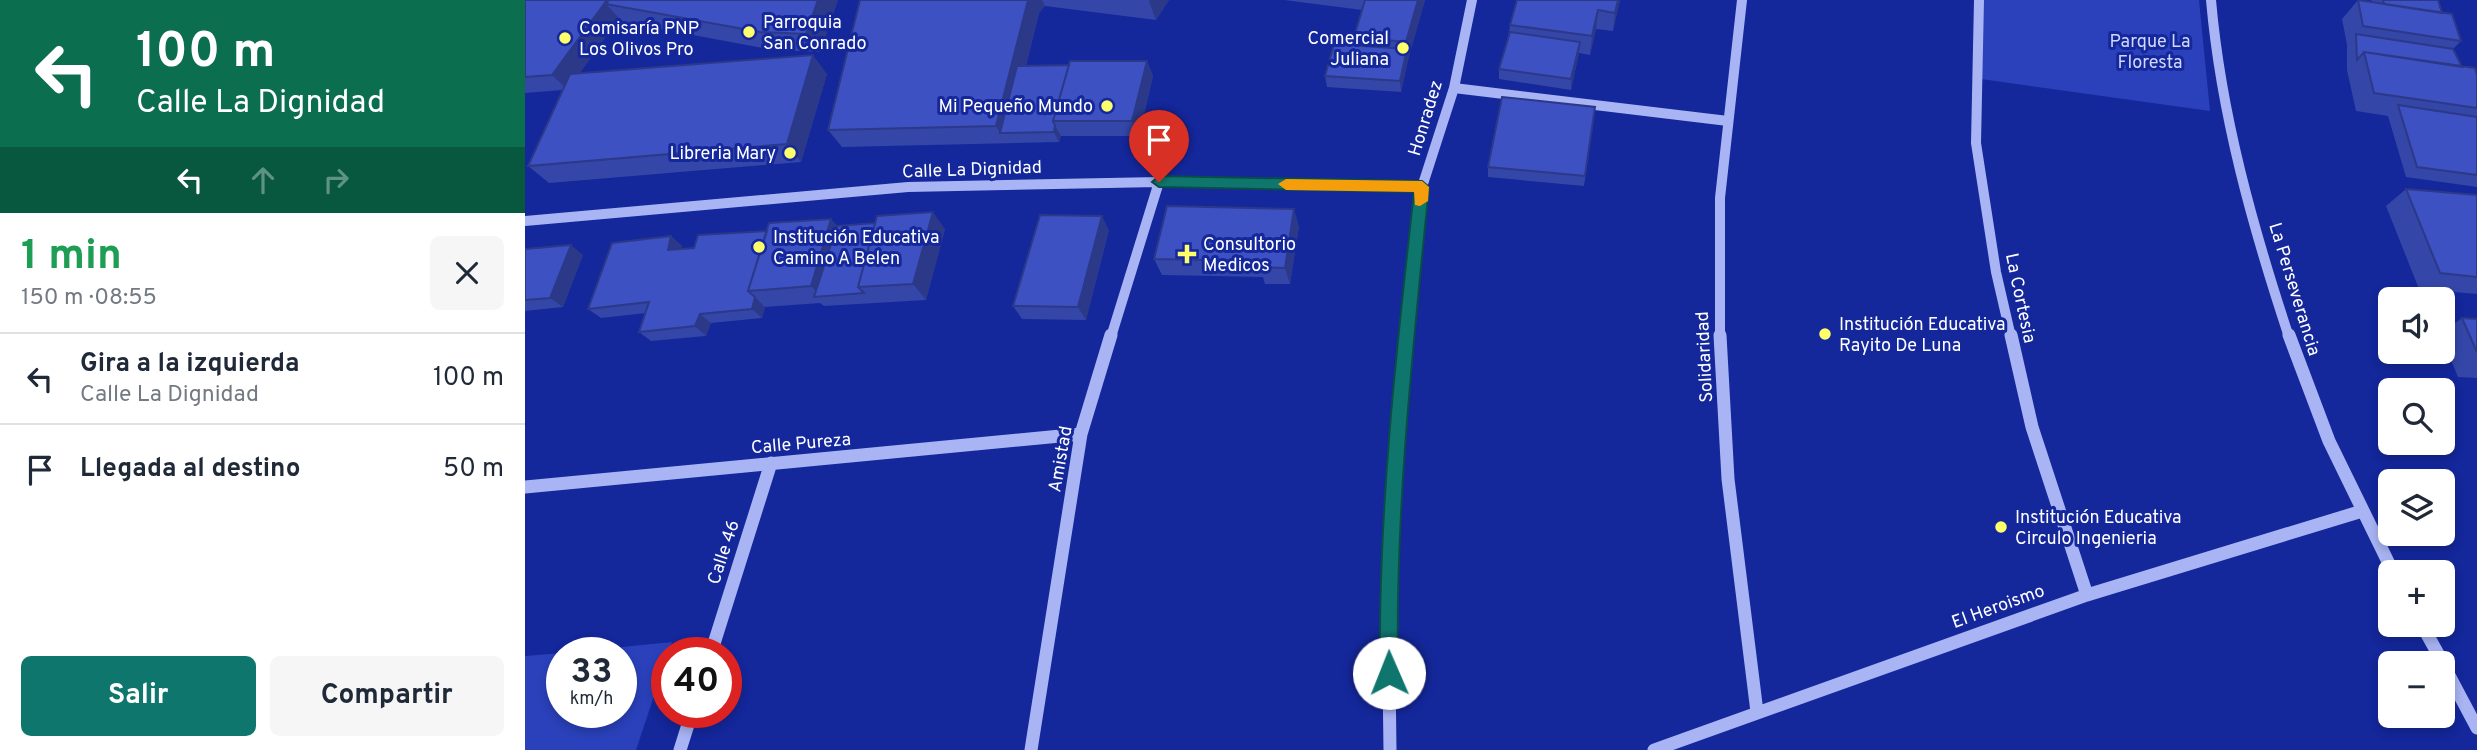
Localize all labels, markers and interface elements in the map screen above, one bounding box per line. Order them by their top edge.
place label: Parroquia San Conrado [763,12,866,56]
place label: Comisaría PNP Los Olivos Pro [579,18,699,62]
text: 100 m [136,23,275,85]
marker: Parroquia San Conrado [741,24,757,40]
icon: left [21,28,112,119]
place label: Comercial Juliana [1308,28,1389,72]
marker: Comisaría PNP Los Olivos Pro [557,30,573,46]
park label: Parque La Floresta [2110,31,2190,75]
marker: Comercial Juliana [1395,40,1411,56]
street label: Honradez [1404,78,1449,159]
text: Calle La Dignidad [136,84,385,124]
place label: Mi Pequeño Mundo [939,96,1093,119]
marker: Mi Pequeño Mundo [1099,98,1115,114]
pin [1129,110,1189,182]
icon: arrive [1140,121,1178,159]
place label: Libreria Mary [669,143,776,166]
marker: Libreria Mary [782,145,798,161]
street label: Calle La Dignidad [902,157,1042,184]
icon: left [171,161,209,199]
icon: ahead [244,161,282,199]
icon: right [317,161,355,199]
street label: La Perseverancia [2262,220,2325,359]
place label: Institución Educativa Camino A Belen [773,227,940,271]
text: 1 min [21,231,122,284]
place label: Consultorio Medicos [1203,234,1296,278]
button: close [430,236,504,310]
marker: Institución Educativa Camino A Belen [751,239,767,255]
marker: Consultorio Medicos [1177,244,1197,264]
street label: La Cortesia [1999,251,2040,345]
text: 150 m · 08:55 [21,284,157,313]
map controls [2378,287,2455,728]
button: sound [2378,287,2455,364]
street label: Solidaridad [1692,311,1719,403]
place label: Institución Educativa Rayito De Luna [1839,314,2006,358]
marker: Institución Educativa Rayito De Luna [1817,326,1833,342]
text: Gira a la izquierda [80,348,299,381]
icon: left [21,360,59,398]
text: 100 m [433,362,504,395]
button: search [2378,378,2455,455]
text: Calle La Dignidad [80,381,259,410]
street label: Amistad [1044,424,1079,494]
street label: Calle Pureza [750,429,852,460]
icon: arrive [21,451,59,489]
text: Llegada al destino [80,453,300,486]
text: 50 m [443,453,504,486]
button: layers [2378,469,2455,546]
place label: Institución Educativa Circulo Ingenieria [2015,507,2182,551]
street label: Calle 46 [703,517,746,588]
marker: Institución Educativa Circulo Ingenieria [1993,519,2009,535]
button: + [2378,560,2455,637]
street label: El Heroismo [1949,580,2048,635]
position arrow [1352,636,1426,710]
speed limit sign: 40 [651,637,742,728]
text: 33 [571,651,612,695]
button: − [2378,651,2455,728]
button: Salir [21,656,256,736]
button: Compartir [270,656,504,736]
text: km/h [570,688,613,711]

